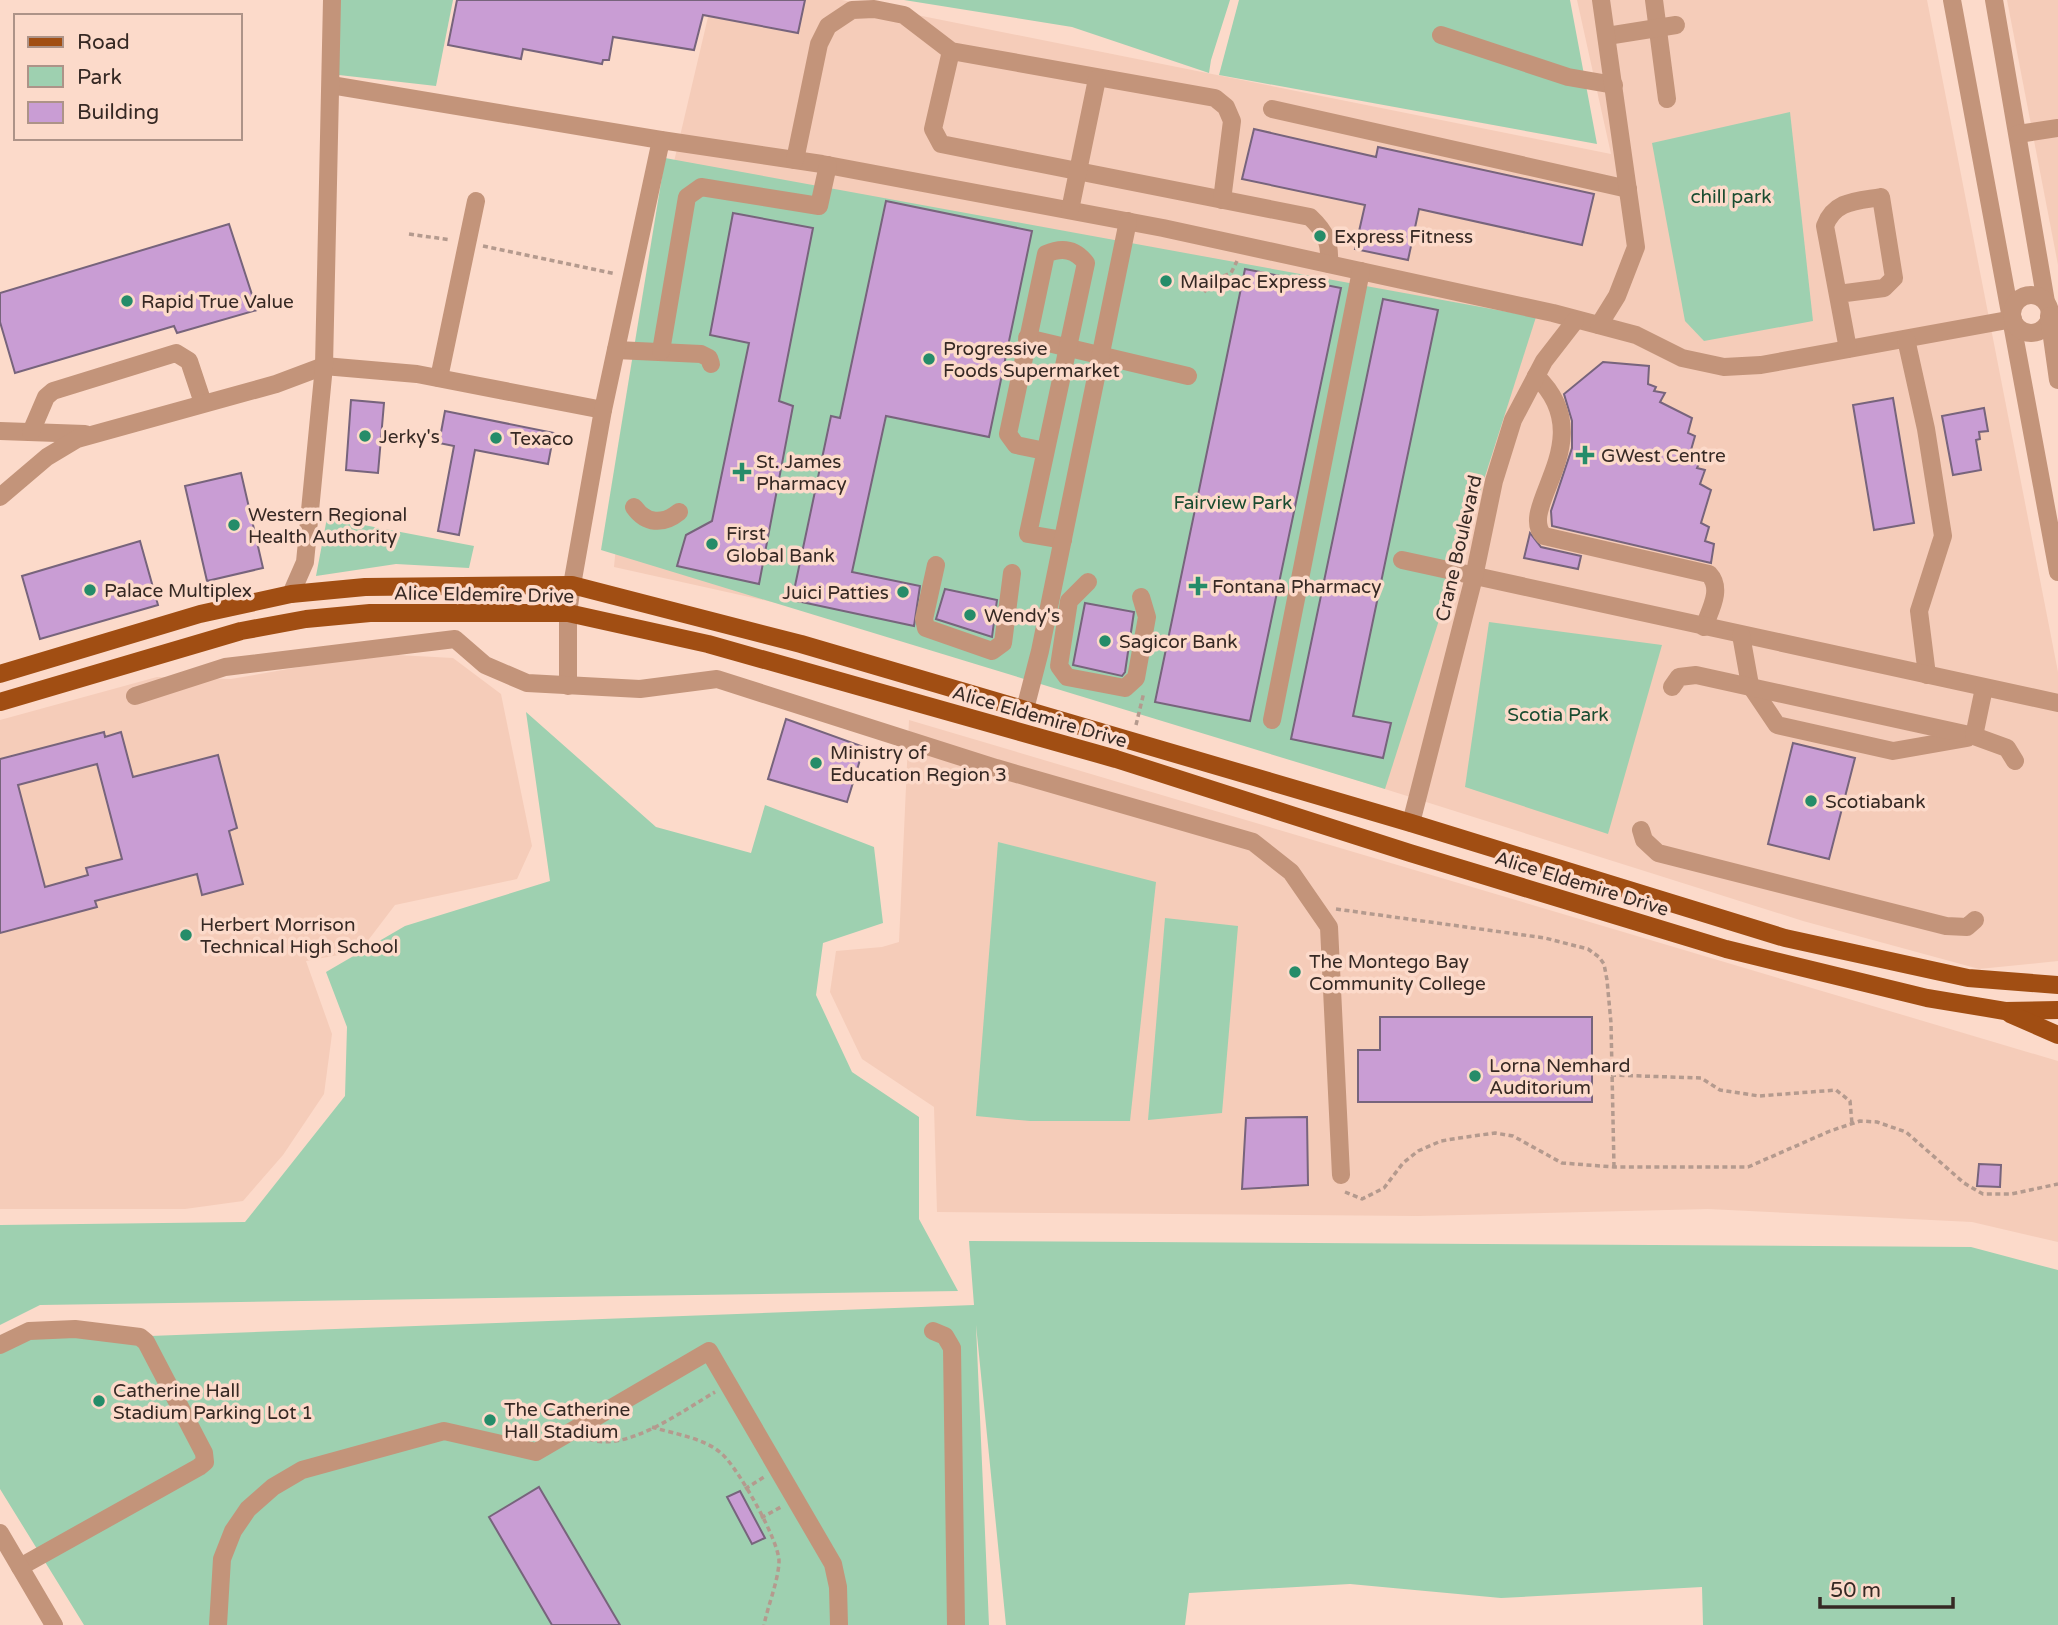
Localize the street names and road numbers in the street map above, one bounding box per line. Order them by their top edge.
street label: Crane Boulevard [1431,473,1487,624]
street label: Alice Eldemire Drive [394,582,574,608]
street label: Alice Eldemire Drive [950,682,1130,752]
street label: Alice Eldemire Drive [1492,847,1671,921]

